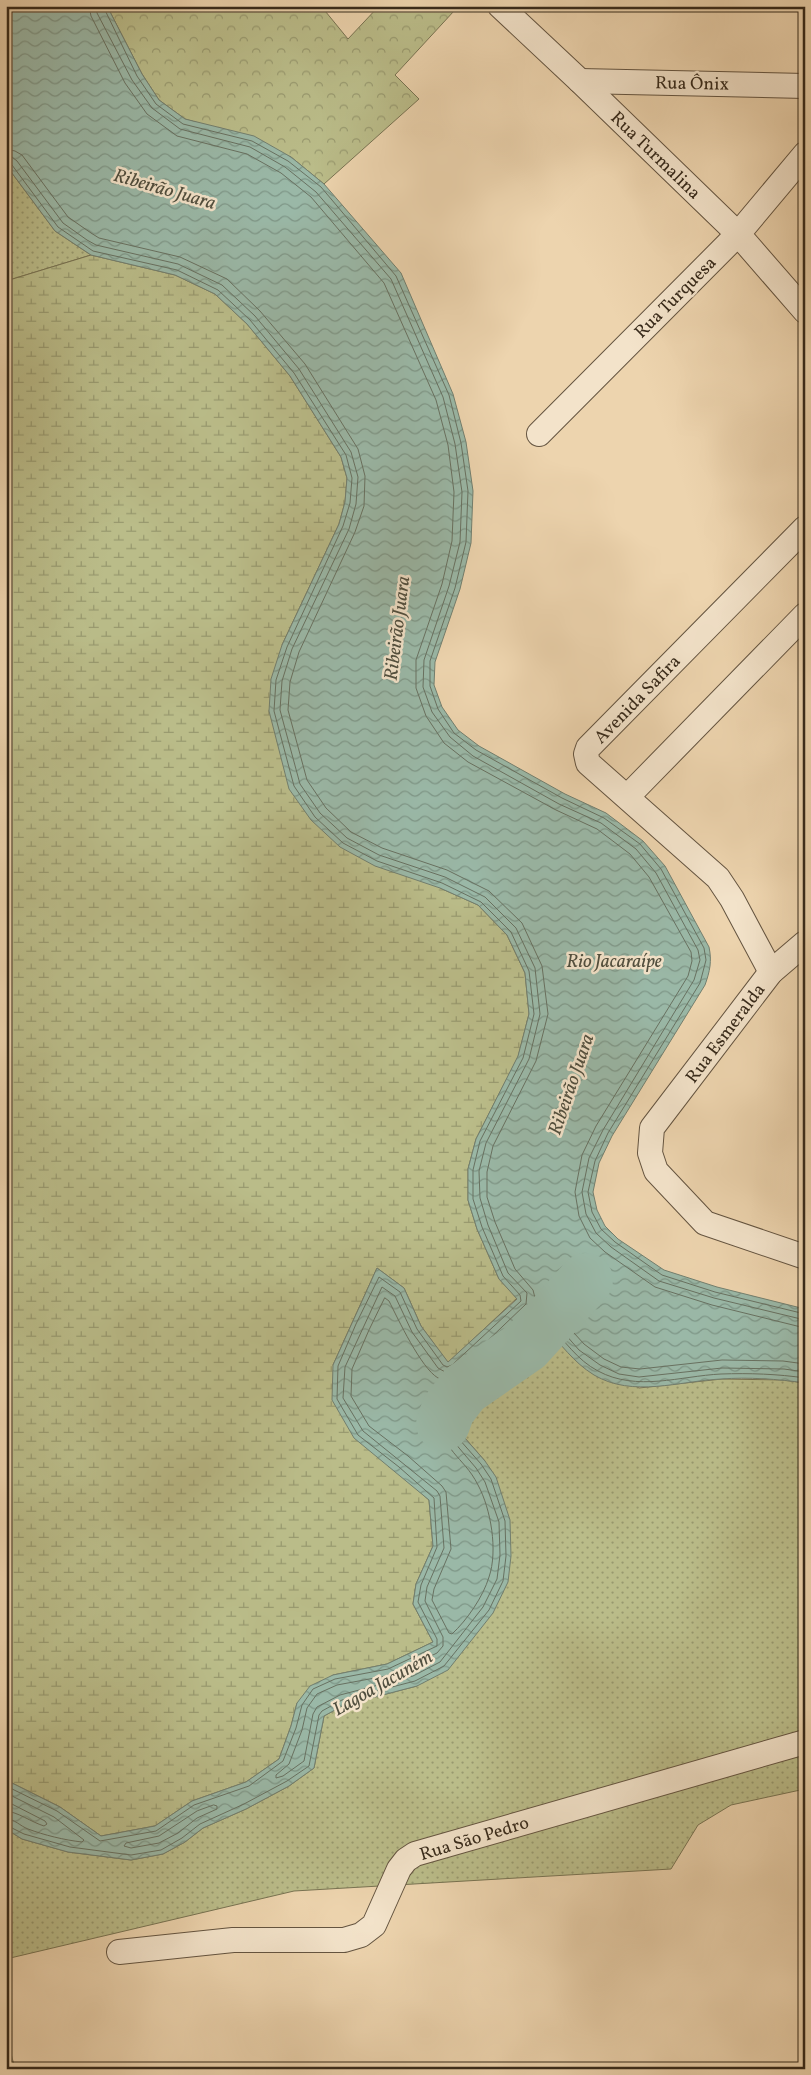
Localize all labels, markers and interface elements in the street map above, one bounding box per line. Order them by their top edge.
street label: Rua Ônix [655,71,729,98]
street label: Rua Turmalina [604,106,706,206]
water label: Ribeirão Juara [110,163,219,217]
street label: Rua Turquesa [629,251,723,345]
water label: Ribeirão Juara [379,575,417,682]
street label: Avenida Safira [589,650,687,750]
water label: Rio Jacaraípe [566,949,662,975]
street label: Rua Esmeralda [680,979,772,1089]
water label: Ribeirão Juara [542,1031,601,1139]
water label: Lagoa Jacuném [328,1645,438,1723]
street label: Rua São Pedro [417,1811,532,1868]

